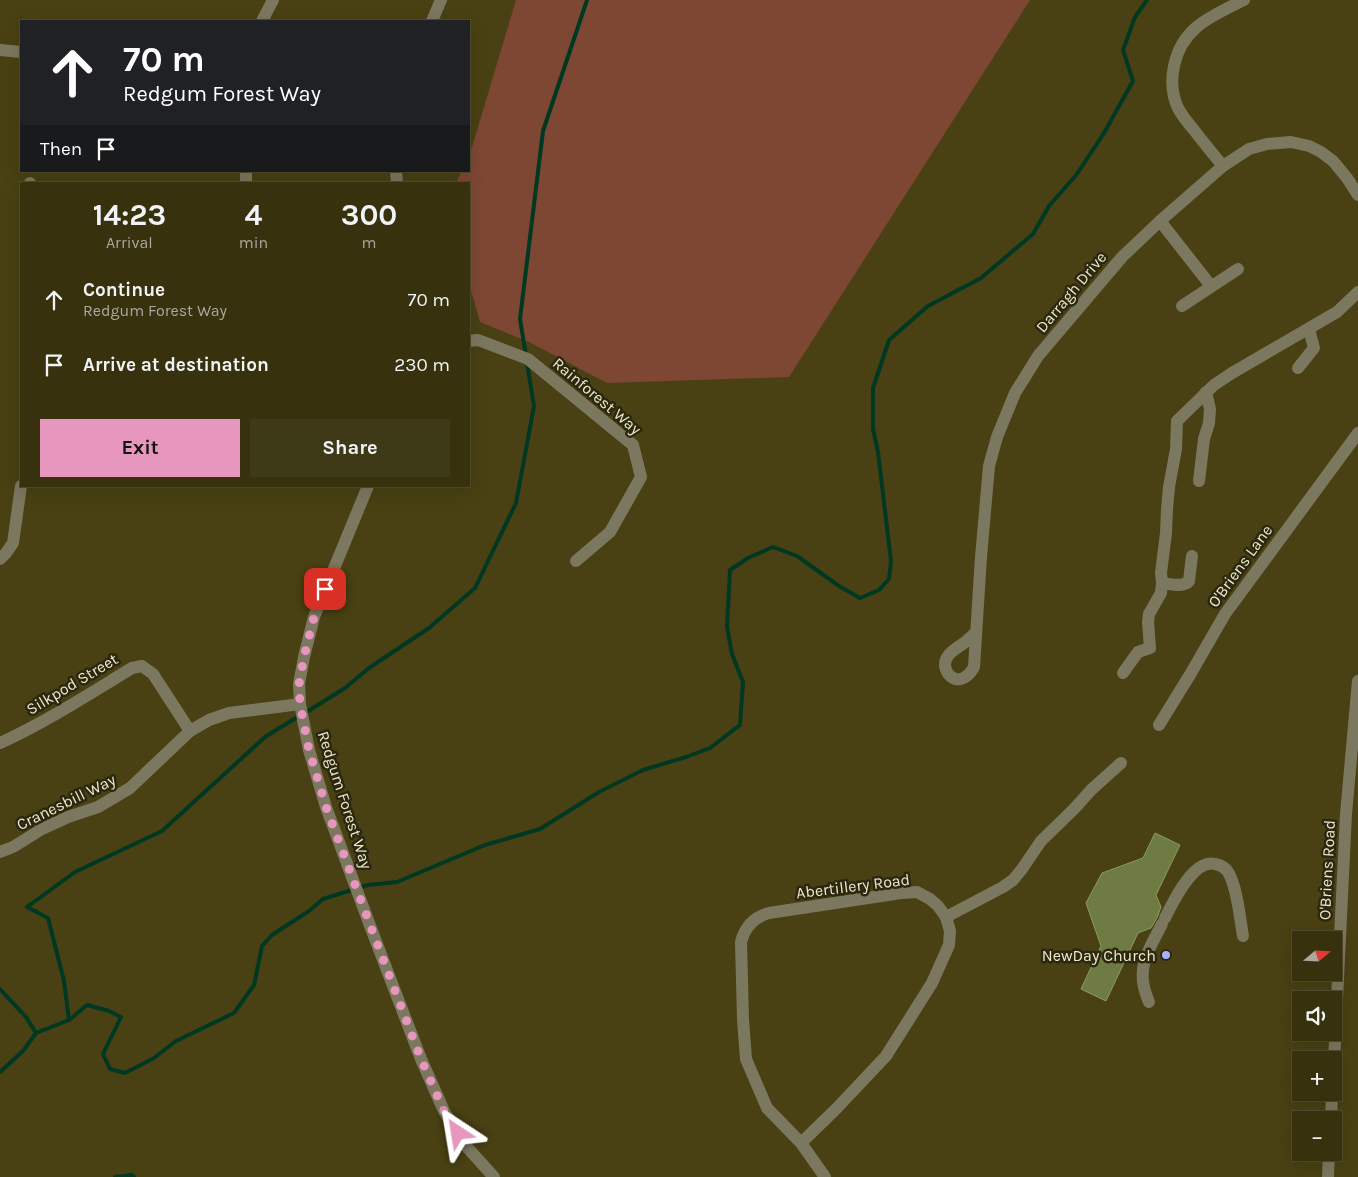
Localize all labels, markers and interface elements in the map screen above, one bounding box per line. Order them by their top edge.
text: 70 m [123,39,205,80]
icon: ahead [40,40,105,105]
text: Redgum Forest Way [123,81,321,107]
icon: arrive [92,135,120,163]
text: Then [40,138,82,160]
text: 14:23 [93,197,166,233]
text: 4 [244,197,262,233]
text: 300 [341,197,397,233]
text: Arrival [106,233,153,252]
text: min [239,233,268,252]
text: m [362,233,377,252]
street label: Darragh Drive [1032,248,1110,336]
text: Continue [83,279,165,301]
icon: ahead [40,286,68,314]
text: 70 m [408,289,450,311]
text: Redgum Forest Way [83,301,227,320]
icon: arrive [40,351,68,379]
text: Arrive at destination [83,354,269,376]
text: 230 m [394,354,450,376]
street label: Rainforest Way [549,354,645,439]
button: Exit [40,419,240,477]
button: Share [250,419,450,477]
street label: O'Briens Lane [1204,521,1276,611]
pin [304,568,346,610]
icon: arrive [311,575,339,603]
street label: Silkpod Street [23,649,121,719]
street label: Redgum Forest Way [314,729,376,872]
street label: Cranesbill Way [13,770,119,834]
street label: O'Briens Road [1315,820,1339,920]
street label: Abertillery Road [795,870,911,902]
north arrow [1292,931,1342,981]
map controls [1292,931,1342,1161]
place label: NewDay Church [1042,946,1156,965]
marker: NewDay Church [1160,949,1172,961]
button: sound [1292,991,1342,1041]
button: + [1292,1051,1342,1101]
position arrow [431,1106,483,1158]
button: − [1292,1111,1342,1161]

